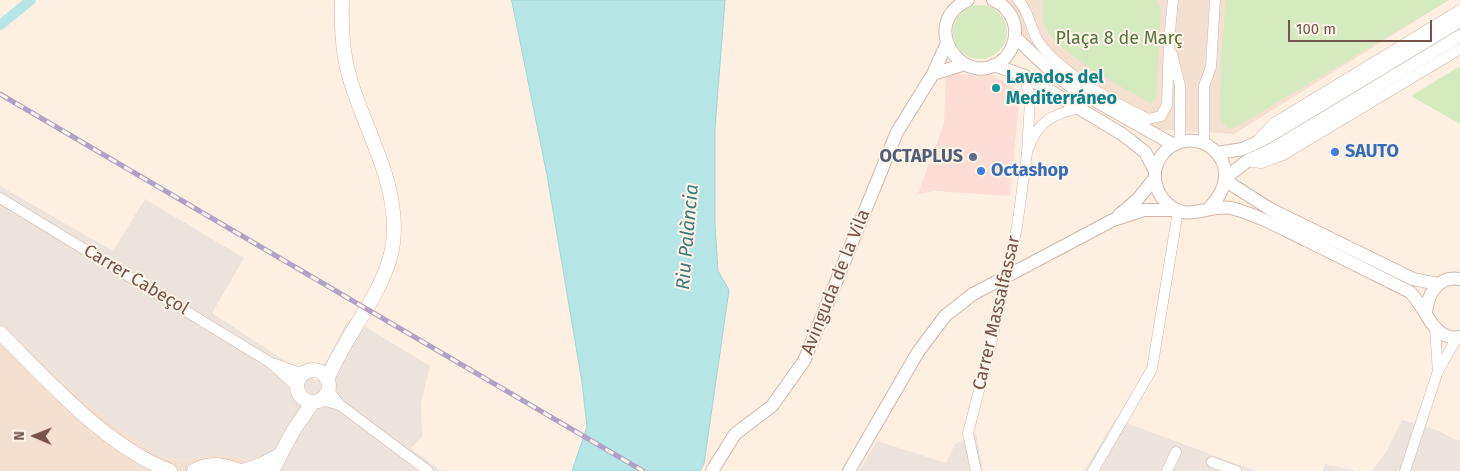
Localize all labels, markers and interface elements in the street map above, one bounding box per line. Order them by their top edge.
scale bar [1290,10,1434,42]
text: 100 m [1296,20,1336,38]
park label: Plaça 8 de Març [1055,28,1183,50]
place label: Lavados del Mediterráneo [1006,67,1117,110]
marker: Lavados del Mediterráneo [990,82,1002,94]
place label: SAUTO [1345,141,1399,163]
place label: OCTAPLUS [879,146,963,168]
marker: SAUTO [1329,146,1341,158]
marker: OCTAPLUS [967,151,979,163]
place label: Octashop [991,160,1069,182]
marker: Octashop [975,165,987,177]
water label: Riu Palància [672,183,704,291]
street label: Avinguda de la Vila [797,206,875,358]
street label: Carrer Massalfassar [969,234,1025,392]
street label: Carrer Cabeçol [80,240,192,320]
north arrow [10,411,60,461]
text: N [11,431,28,441]

